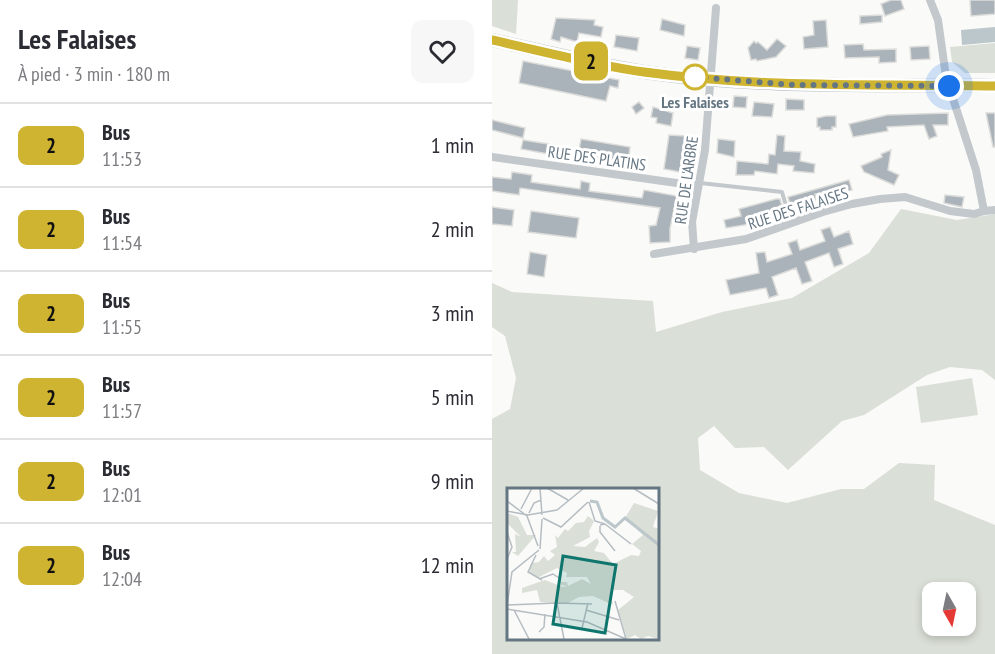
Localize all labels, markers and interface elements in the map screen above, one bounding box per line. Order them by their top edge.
text: Les Falaises [18,20,136,57]
button: heart [411,20,474,83]
line badge: 2 [572,42,610,80]
text: 2 [586,48,596,75]
text: À pied · 3 min · 180 m [18,61,170,87]
marker: Les Falaises [682,64,708,90]
your location [934,71,964,101]
place label: Les Falaises [661,92,729,112]
text: Bus [102,118,130,146]
text: 1 min [431,131,474,159]
text: 2 [46,132,56,159]
street label: RUE DE L'ARBRE [670,135,702,225]
street label: RUE DES PLATINS [547,141,647,175]
text: 11:53 [102,146,142,172]
street label: RUE DES FALAISES [745,182,851,234]
text: Bus [102,202,130,230]
text: 2 min [431,215,474,243]
text: 2 [46,216,56,243]
text: 11:54 [102,230,142,256]
text: Bus [102,286,130,314]
text: 3 min [431,299,474,327]
text: 2 [46,300,56,327]
text: 11:55 [102,314,142,340]
text: Bus [102,370,130,398]
text: 5 min [431,383,474,411]
text: 2 [46,384,56,411]
text: 11:57 [102,398,142,424]
text: Bus [102,454,130,482]
text: 9 min [431,467,474,495]
text: 2 [46,468,56,495]
text: 12:01 [102,482,142,508]
inset map [507,488,658,639]
text: Bus [102,538,130,566]
text: 12 min [421,551,474,579]
text: 2 [46,552,56,579]
text: 12:04 [102,566,142,592]
north arrow [922,582,976,636]
map controls [922,582,976,636]

